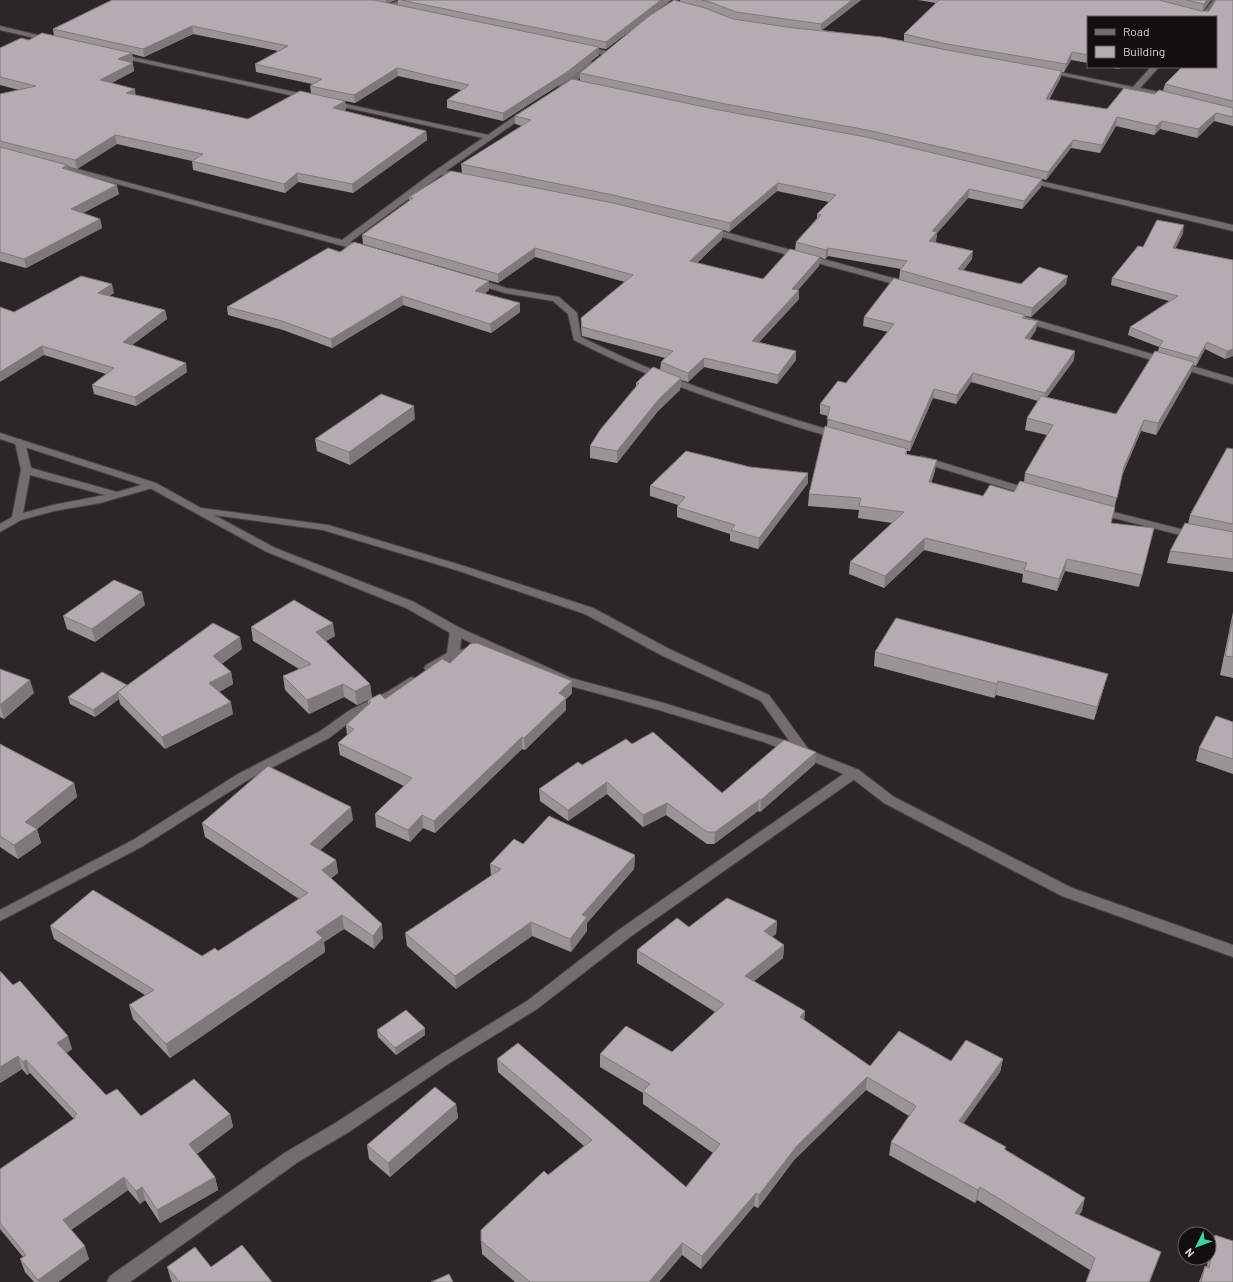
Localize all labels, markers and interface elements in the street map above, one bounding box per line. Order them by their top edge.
legend [1087,16,1217,68]
text: Road [1123,24,1150,38]
text: Building [1123,44,1165,58]
north arrow [1177,1226,1217,1266]
text: N [1182,1246,1196,1260]

